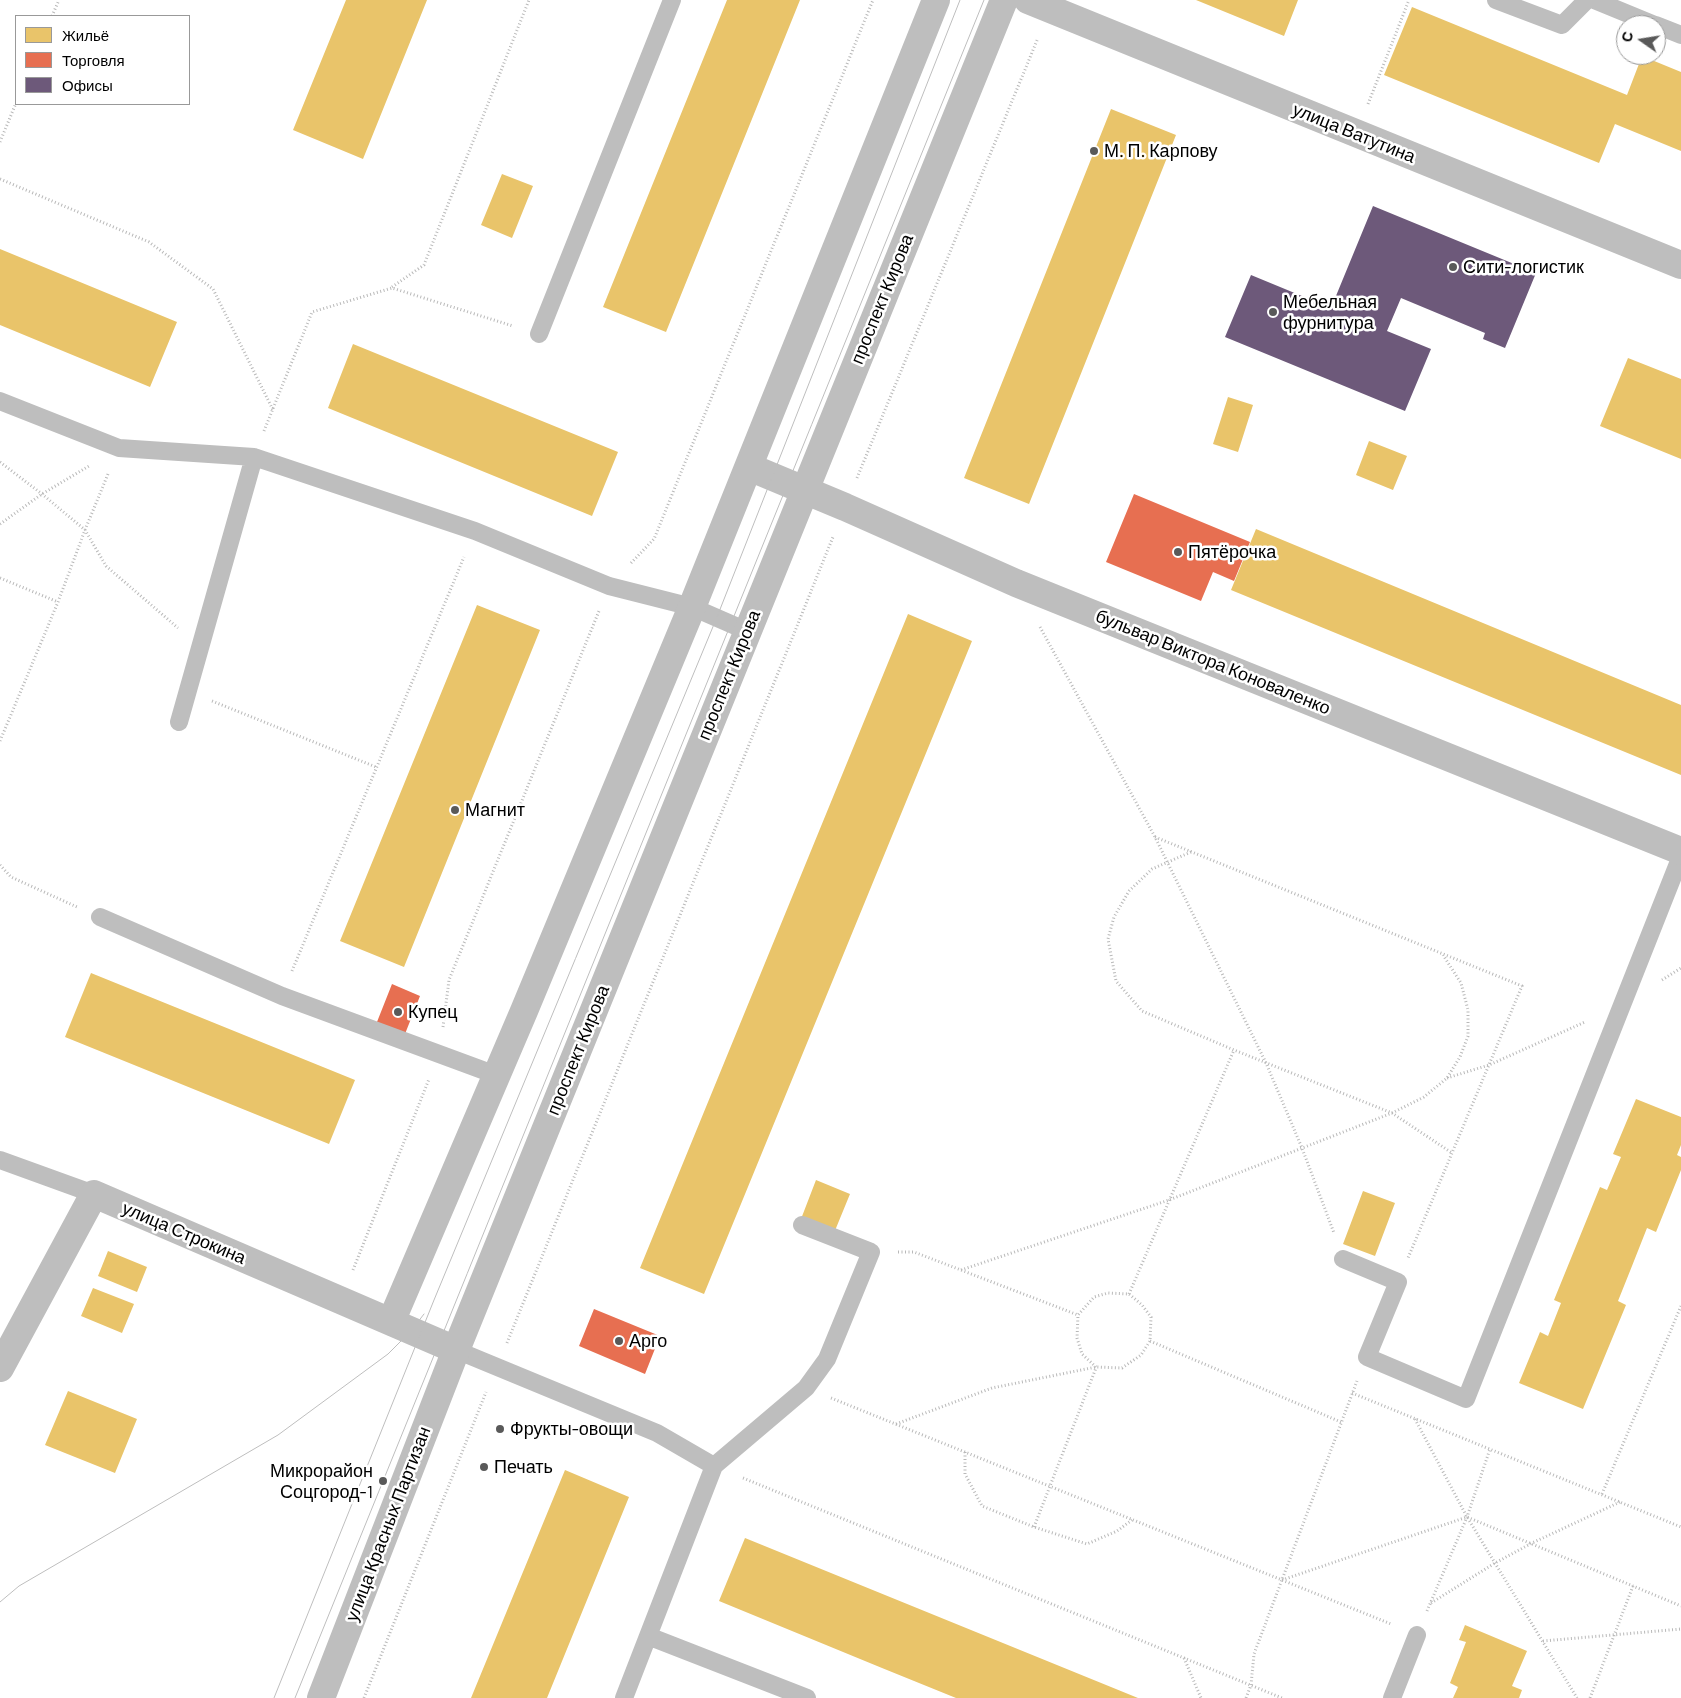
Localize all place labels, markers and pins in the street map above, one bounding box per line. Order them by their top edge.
place label: М. П. Карпову [1104,140,1218,162]
marker: М. П. Карпову [1088,145,1100,157]
place label: Сити-логистик [1463,256,1584,278]
marker: Сити-логистик [1447,261,1459,273]
place label: Мебельная фурнитура [1283,291,1377,334]
marker: Мебельная фурнитура [1267,306,1279,318]
place label: Пятёрочка [1188,541,1276,563]
marker: Пятёрочка [1172,546,1184,558]
place label: Магнит [465,799,525,821]
marker: Магнит [449,804,461,816]
place label: Купец [408,1001,458,1023]
marker: Купец [392,1006,404,1018]
place label: Арго [629,1330,667,1352]
marker: Арго [613,1335,625,1347]
place label: Фрукты-овощи [510,1418,633,1440]
marker: Фрукты-овощи [494,1423,506,1435]
place label: Печать [494,1456,553,1478]
place label: Микрорайон Соцгород-1 [270,1460,373,1502]
marker: Печать [478,1461,490,1473]
marker: Микрорайон Соцгород-1 [377,1475,389,1487]

